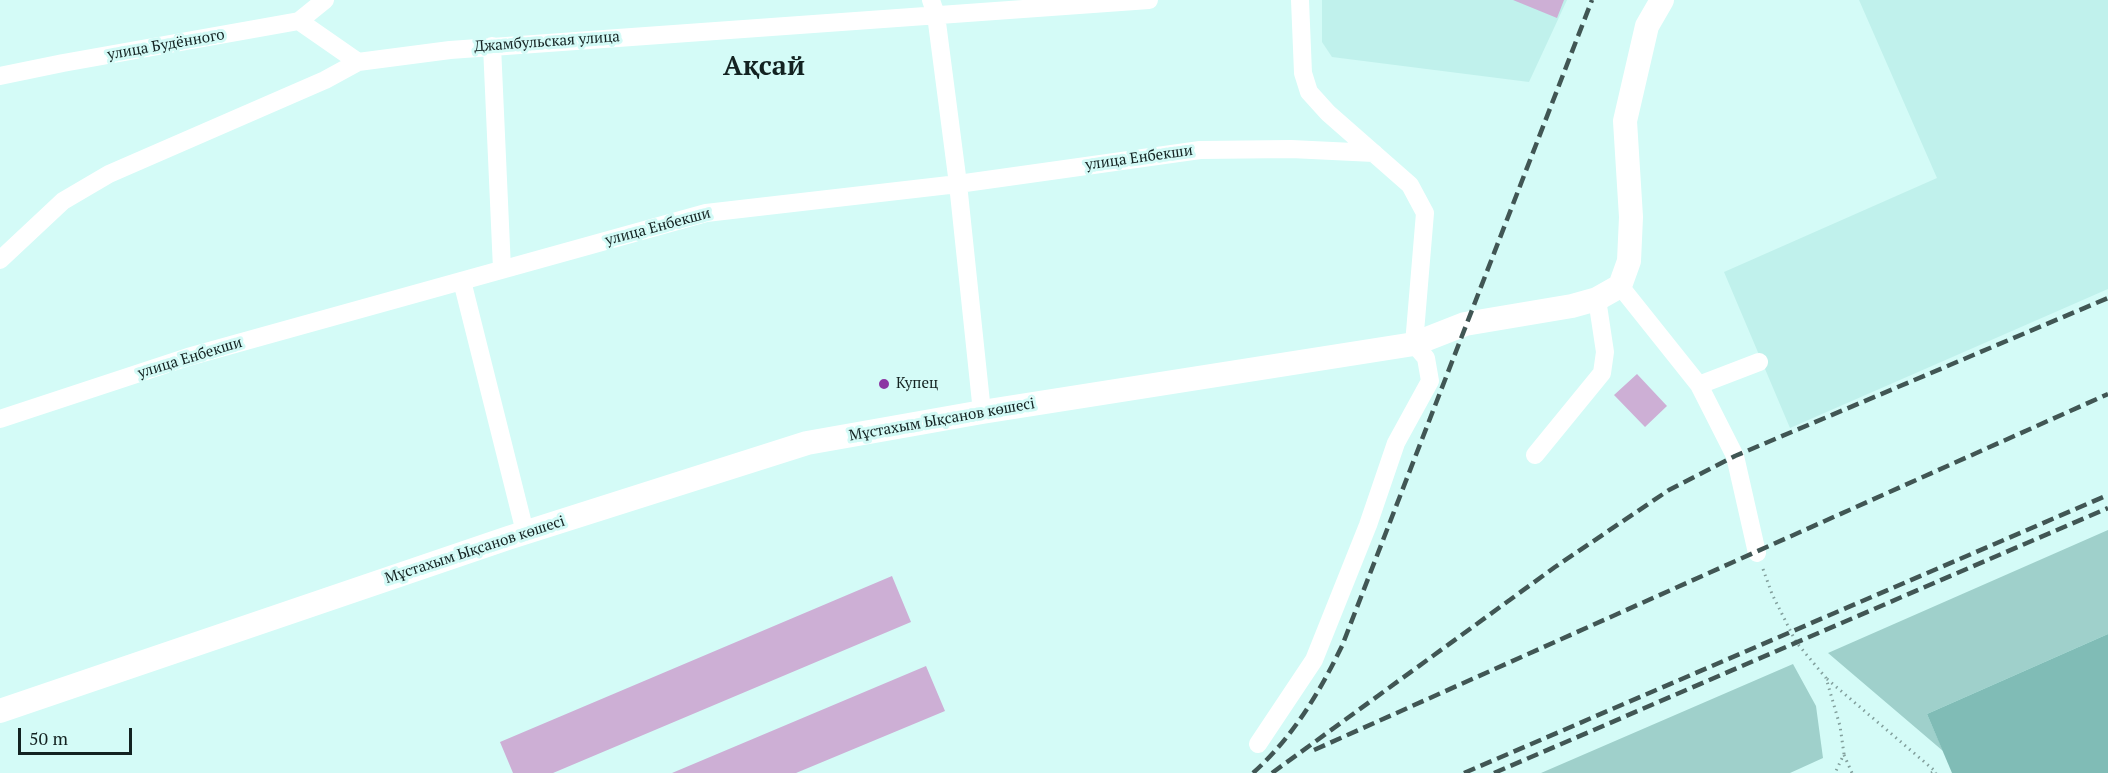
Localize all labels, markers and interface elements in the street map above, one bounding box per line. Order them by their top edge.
street label: улица Будённого [106,26,226,64]
street label: Джамбульская улица [474,28,620,56]
district label: Ақсай [723,51,805,83]
street label: улица Енбекши [1084,142,1194,174]
street label: улица Енбекши [603,204,713,250]
street label: улица Енбекши [136,334,244,382]
place label: Купец [896,375,938,393]
marker: Купец [877,377,891,391]
street label: Мұстахым Ықсанов көшесі [848,395,1036,445]
street label: Мұстахым Ықсанов көшесі [383,512,567,588]
scale bar [21,716,135,754]
text: 50 m [29,726,68,750]

